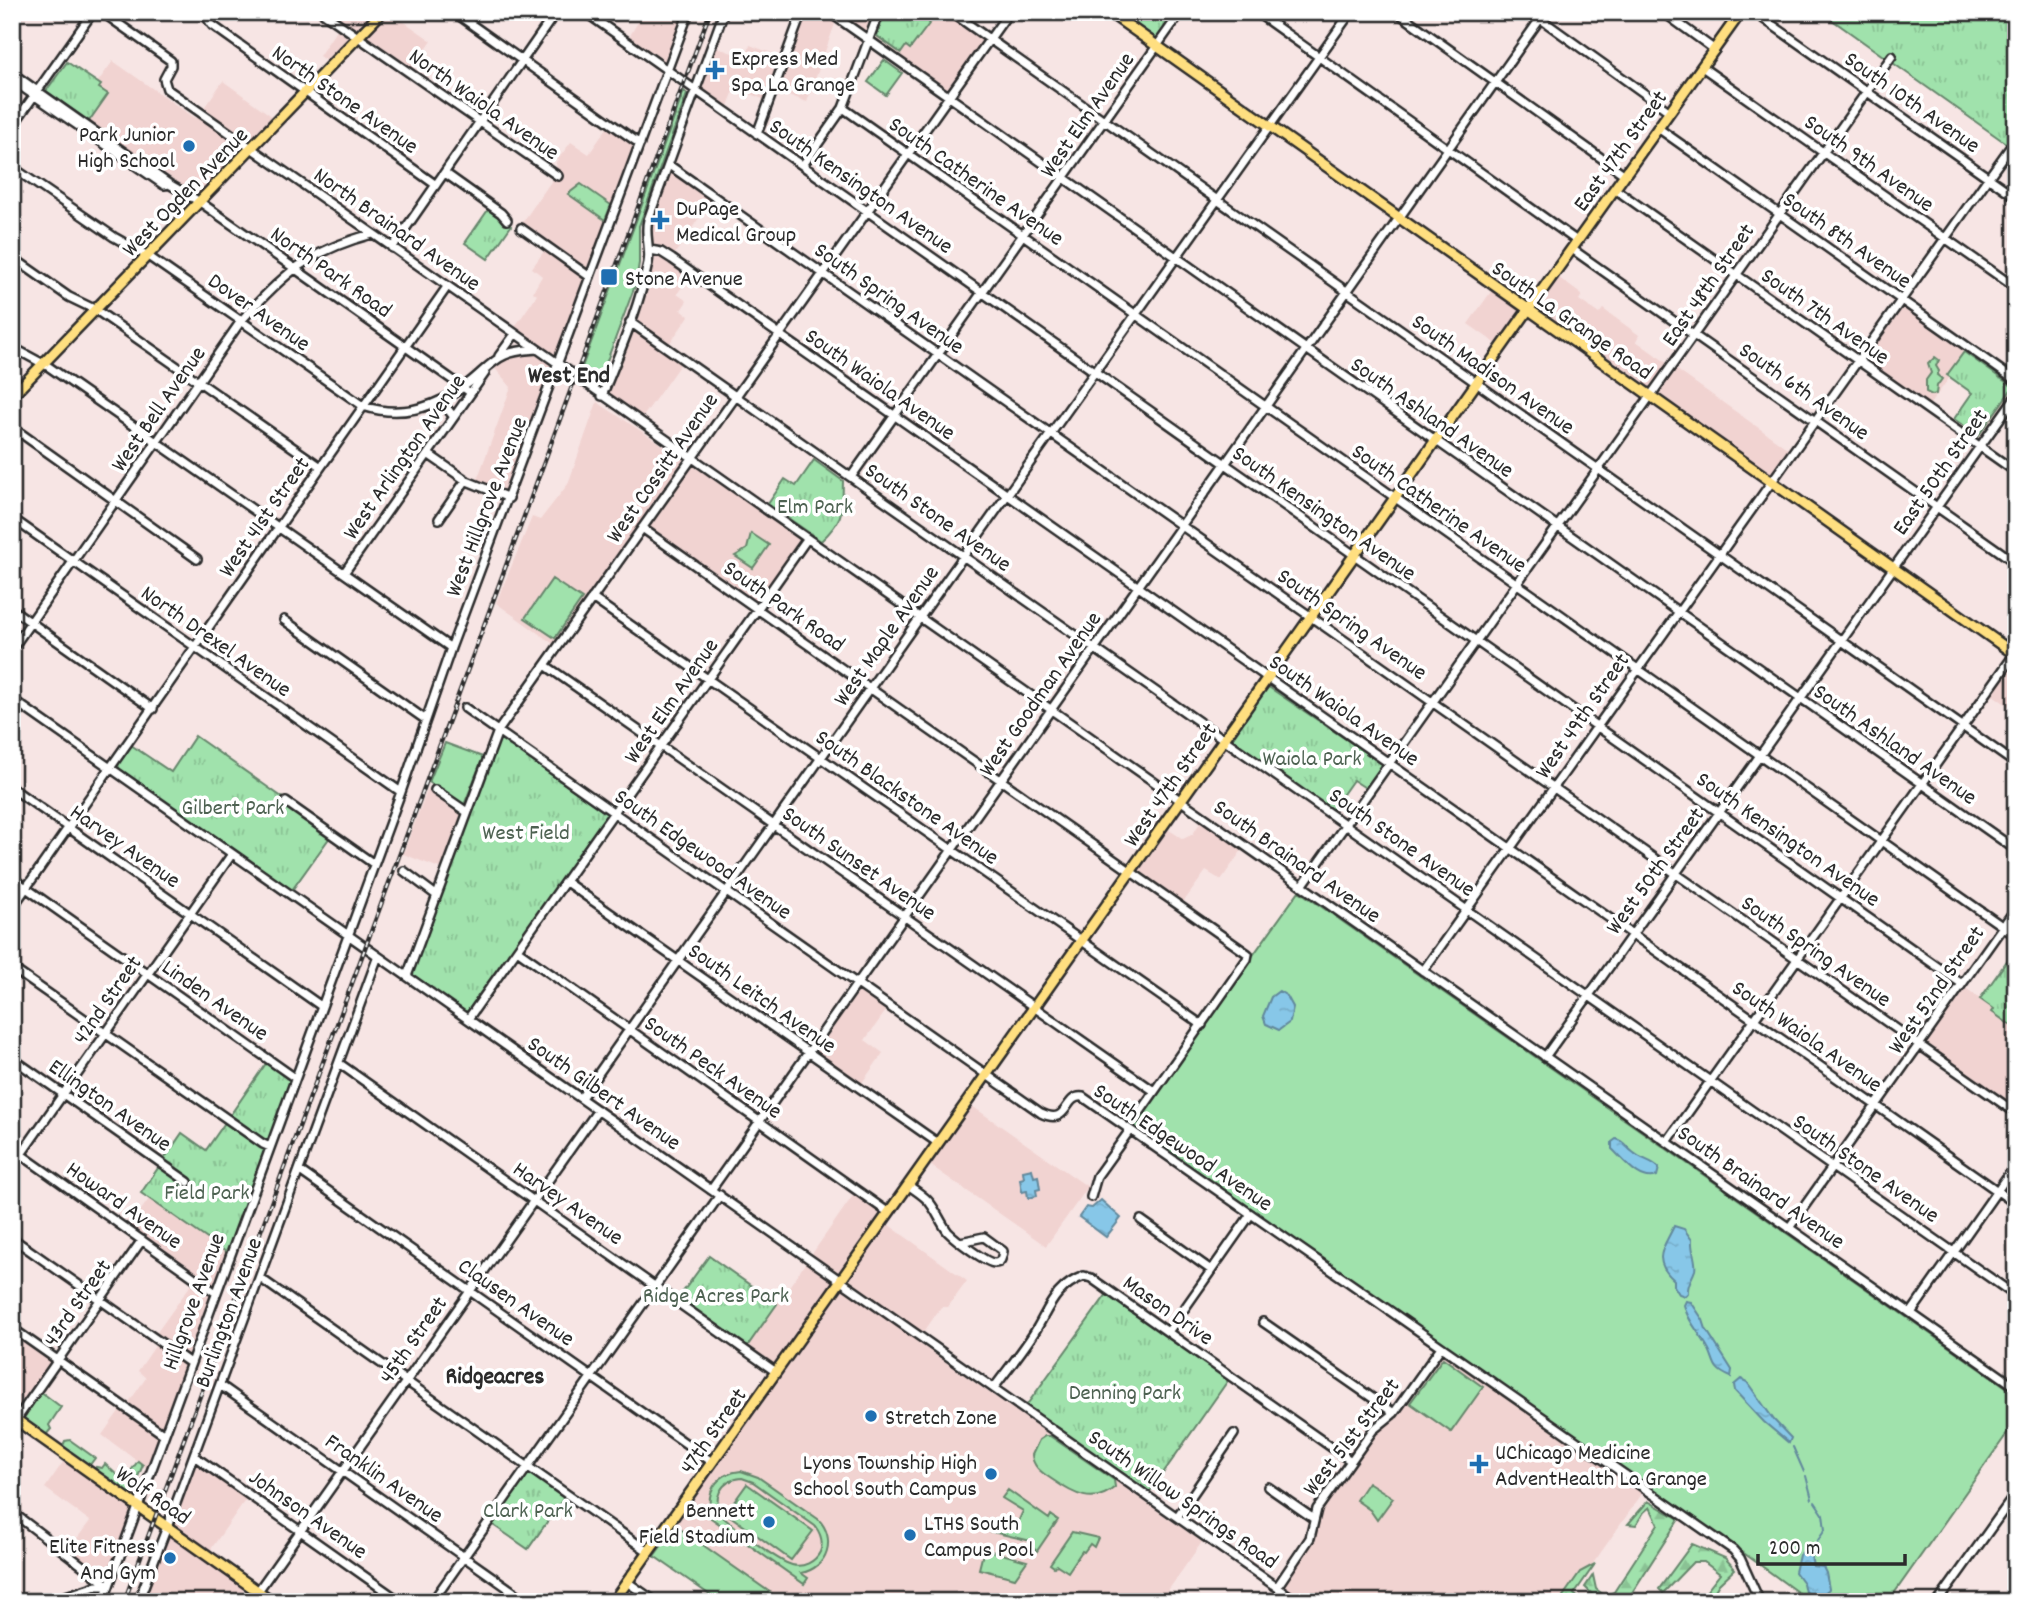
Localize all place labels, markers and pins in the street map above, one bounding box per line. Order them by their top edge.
place label: Express Med Spa La Grange [731,44,855,103]
marker: Express Med Spa La Grange [705,60,725,80]
place label: Park Junior High School [77,120,176,179]
marker: Park Junior High School [181,138,197,154]
place label: DuPage Medical Group [676,194,796,253]
marker: DuPage Medical Group [650,210,670,230]
place label: Stone Avenue [625,264,743,297]
marker: Stone Avenue [599,267,619,287]
place label: Stretch Zone [885,1403,997,1436]
marker: Stretch Zone [863,1408,879,1424]
place label: UChicago Medicine AdventHealth La Grange [1495,1438,1707,1497]
place label: Lyons Township High School South Campus [793,1448,977,1507]
marker: UChicago Medicine AdventHealth La Grange [1469,1454,1489,1474]
marker: Lyons Township High School South Campus [983,1466,999,1482]
place label: Bennett Field Stadium [639,1496,755,1555]
place label: LTHS South Campus Pool [924,1509,1034,1568]
marker: Bennett Field Stadium [761,1514,777,1530]
marker: LTHS South Campus Pool [902,1527,918,1543]
place label: Elite Fitness And Gym [49,1532,156,1591]
marker: Elite Fitness And Gym [162,1550,178,1566]

